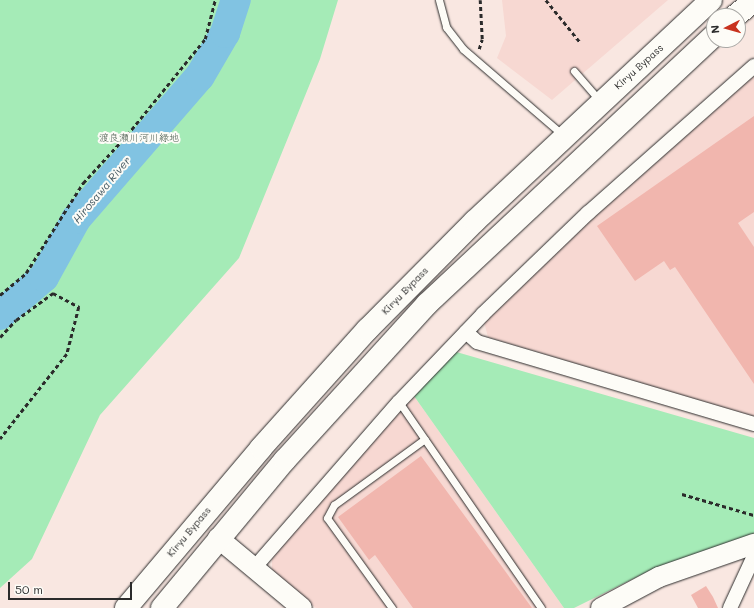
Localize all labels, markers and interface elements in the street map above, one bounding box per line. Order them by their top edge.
north arrow [706,8,746,48]
text: N [707,24,722,34]
street label: Kiryu Bypass [612,42,666,92]
park label: 渡良瀬川河川緑地 [99,132,179,144]
water label: Hirosawa River [70,154,134,226]
street label: Kiryu Bypass [379,265,431,317]
street label: Kiryu Bypass [165,505,213,559]
scale bar [10,574,134,600]
text: 50 m [15,581,43,597]

